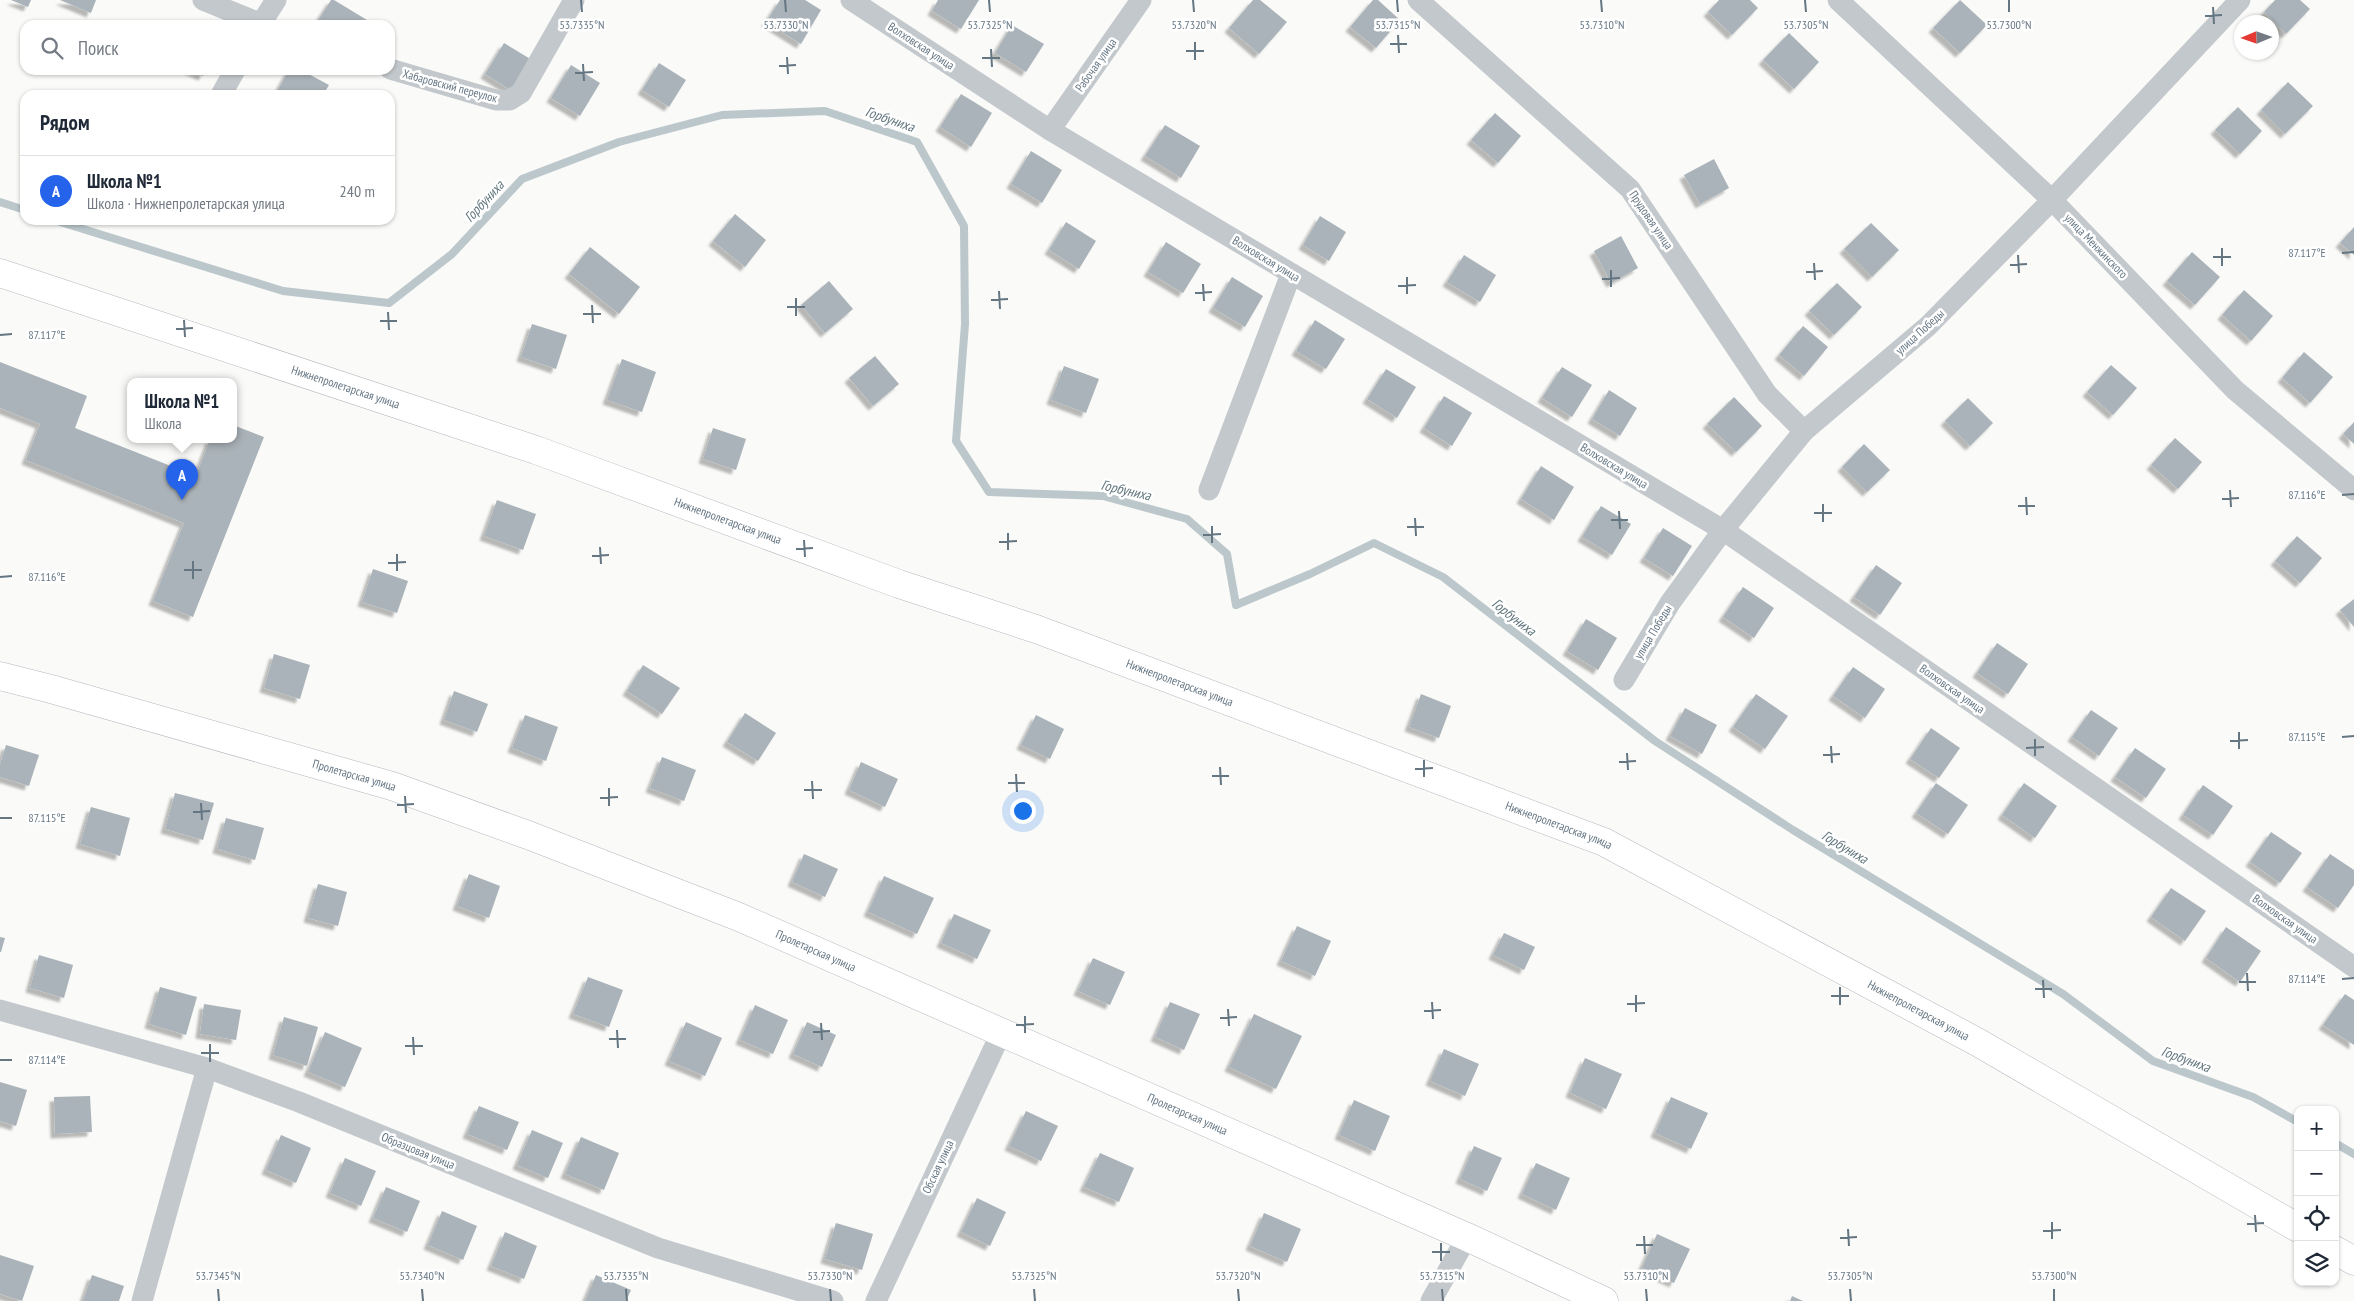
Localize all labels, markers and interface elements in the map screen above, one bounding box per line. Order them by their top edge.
north arrow [2234,15,2279,60]
text: 53.7335°N [559,17,605,32]
text: 53.7330°N [763,17,809,32]
text: 53.7325°N [967,17,1013,32]
text: 53.7320°N [1171,17,1217,32]
text: 53.7315°N [1375,17,1421,32]
text: 53.7310°N [1579,17,1625,32]
text: 53.7305°N [1783,17,1829,32]
text: 53.7300°N [1986,17,2032,32]
street label: Волховская улица [885,19,957,73]
search box [20,20,395,75]
icon: search [38,34,66,62]
street label: Рабочая улица [1072,35,1120,94]
text: Поиск [78,36,119,60]
street label: Хабаровский переулок [401,66,499,105]
water label: Горбуниха [863,102,918,136]
text: Рядом [40,109,90,136]
text: Школа №1 [87,169,162,193]
water label: Горбуниха [460,175,509,226]
text: A [52,181,60,201]
text: 240 m [340,181,375,201]
street label: Прудовая улица [1626,188,1677,252]
text: Школа · Нижнепролетарская улица [87,193,285,213]
street label: улица Менжинского [2062,210,2131,281]
street label: Волховская улица [1230,233,1303,285]
text: 87.117°E [2288,245,2326,260]
street label: улица Победы [1892,306,1947,357]
text: 87.117°E [28,327,66,342]
street label: Нижнепролетарская улица [290,362,402,412]
popup [127,378,237,443]
text: Школа №1 [145,389,219,413]
text: Школа [145,413,182,433]
street label: Волховская улица [1578,440,1651,492]
pin: A [166,459,198,500]
water label: Горбуниха [1099,476,1154,505]
text: 87.116°E [2288,487,2326,502]
street label: Нижнепролетарская улица [672,494,784,547]
text: 87.116°E [28,569,66,584]
water label: Горбуниха [1489,594,1541,641]
street label: улица Победы [1631,602,1675,661]
street label: Нижнепролетарская улица [1124,655,1236,709]
street label: Волховская улица [1917,661,1988,717]
text: 87.115°E [2288,729,2326,744]
street label: Пролетарская улица [311,756,399,794]
your location [1010,798,1036,824]
street label: Нижнепролетарская улица [1503,798,1615,852]
text: 87.115°E [28,810,66,825]
water label: Горбуниха [1819,826,1873,868]
street label: Волховская улица [2250,891,2321,947]
street label: Пролетарская улица [774,926,859,975]
text: 87.114°E [2288,971,2326,986]
street label: Нижнепролетарская улица [1865,977,1972,1044]
water label: Горбуниха [2159,1042,2214,1077]
text: 87.114°E [28,1052,66,1067]
street label: Пролетарская улица [1145,1090,1230,1138]
map controls [2294,1106,2339,1286]
button: + [2294,1106,2339,1151]
street label: Образцовая улица [379,1129,457,1172]
street label: Обская улица [919,1138,957,1196]
button: − [2294,1151,2339,1196]
button: locate [2294,1196,2339,1241]
button: layers [2294,1241,2339,1286]
text: 53.7345°N [195,1268,241,1283]
text: 53.7340°N [399,1268,445,1283]
text: 53.7335°N [603,1268,649,1283]
text: 53.7330°N [807,1268,853,1283]
text: 53.7325°N [1011,1268,1057,1283]
text: 53.7320°N [1215,1268,1261,1283]
text: 53.7315°N [1419,1268,1465,1283]
text: 53.7310°N [1623,1268,1669,1283]
text: 53.7305°N [1827,1268,1873,1283]
text: 53.7300°N [2031,1268,2077,1283]

